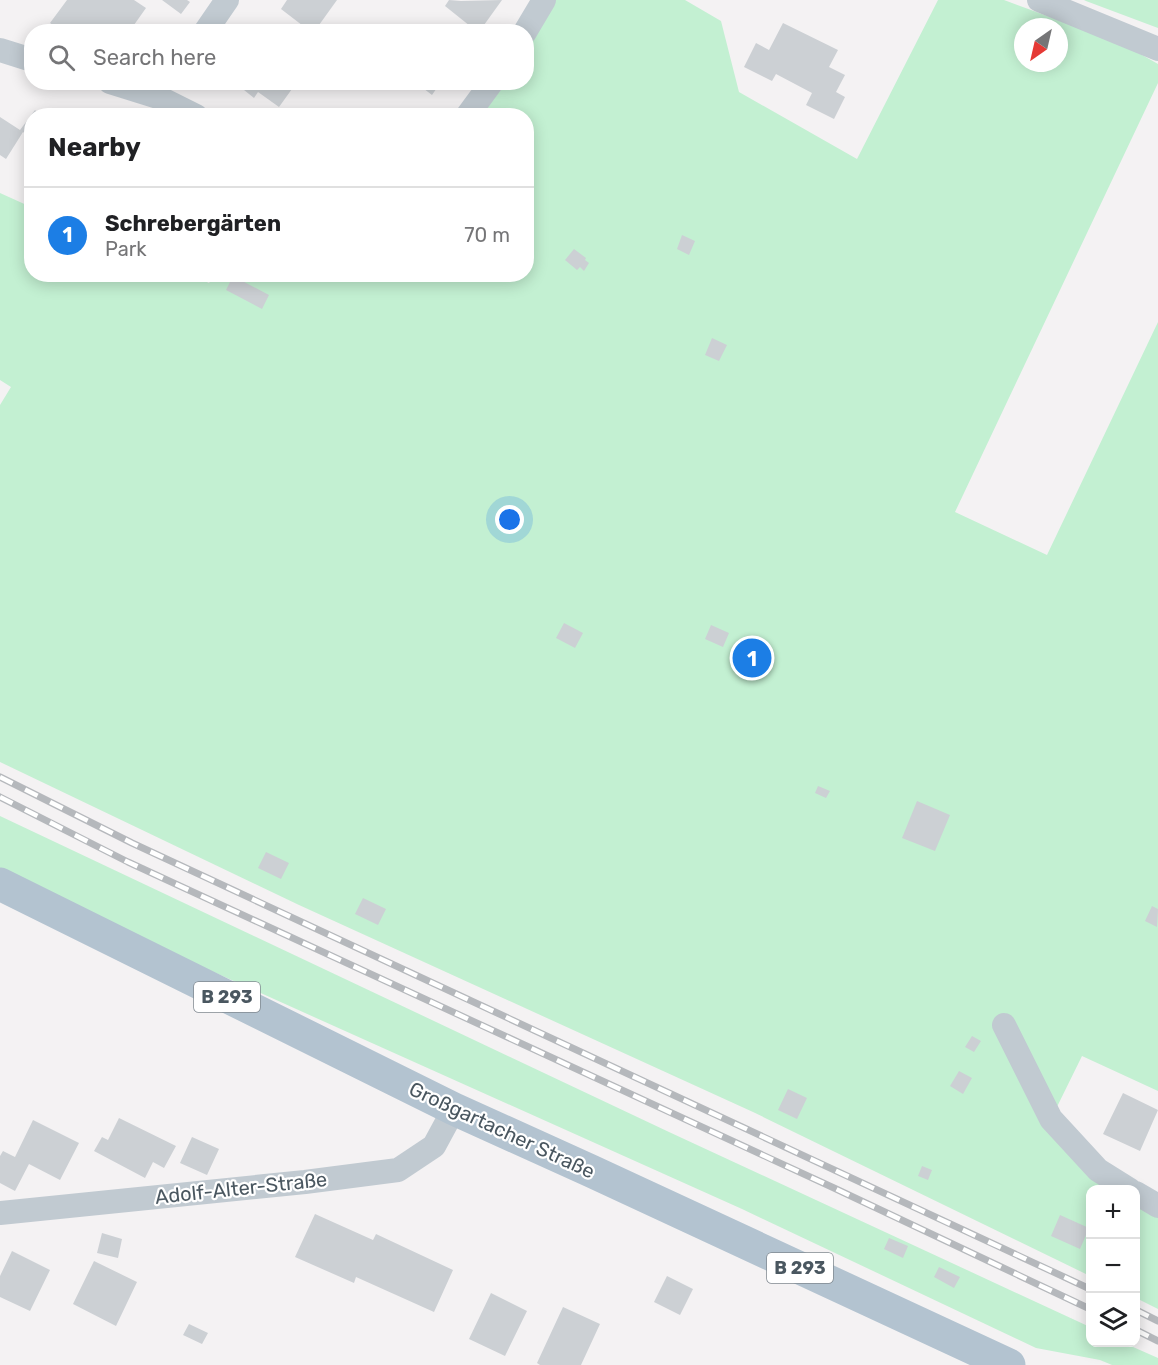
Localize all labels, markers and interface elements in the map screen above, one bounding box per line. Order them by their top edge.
north arrow [1014,18,1068,72]
search box [24,24,534,90]
icon: search [45,41,78,74]
text: Search here [93,44,216,71]
text: Nearby [48,132,141,163]
text: Schrebergärten [105,210,281,237]
text: 1 [63,223,72,247]
text: 70 m [464,223,510,247]
text: Park [105,237,147,261]
your location [495,505,524,534]
pin: 1 [732,636,771,680]
road number: B 293 [194,982,260,1012]
street label: Großgartacher Straße [405,1076,599,1184]
street label: Adolf-Alter-Straße [154,1167,328,1209]
map controls [1086,1185,1140,1347]
button: + [1086,1185,1140,1239]
button: − [1086,1239,1140,1293]
road number: B 293 [767,1253,833,1283]
button: layers [1086,1293,1140,1347]

